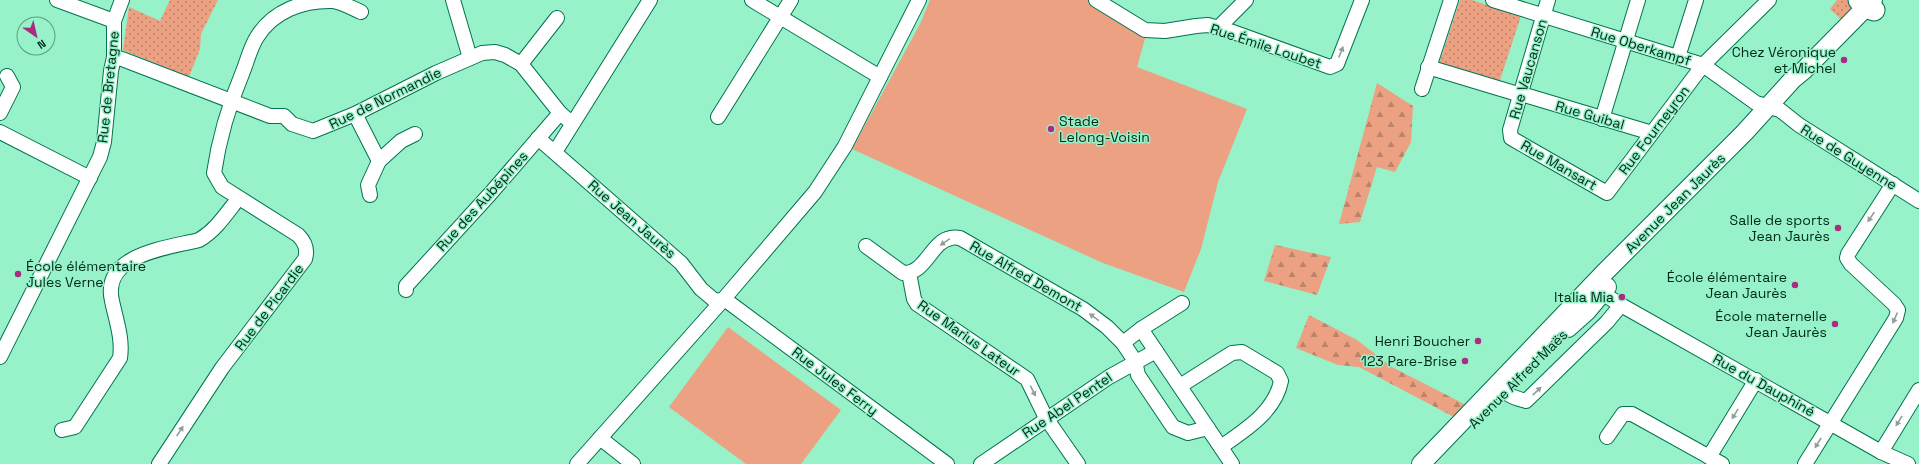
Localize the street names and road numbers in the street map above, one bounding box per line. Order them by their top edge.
street label: Rue Vaucanson [1505,17,1551,121]
street label: Rue Émile Loubet [1208,19,1324,73]
street label: Rue Oberkampf [1589,22,1693,70]
street label: Rue de Bretagne [93,30,123,144]
street label: Rue de Normandie [326,63,444,133]
street label: Rue Fourneyron [1615,82,1693,178]
street label: Rue Guibal [1553,97,1627,133]
street label: Rue de Guyenne [1797,120,1901,194]
street label: Rue Mansart [1518,136,1600,194]
street label: Rue des Aubépines [432,147,532,255]
street label: Avenue Jean Jaurès [1621,149,1729,257]
street label: Rue Jean Jaurès [584,176,680,262]
street label: Rue Alfred Demont [967,237,1085,315]
street label: Rue de Picardie [230,260,308,354]
street label: Rue Marius Lateur [914,296,1024,380]
street label: Avenue Alfred Maës [1465,326,1571,432]
street label: Rue Jules Ferry [788,343,882,419]
street label: Rue du Dauphiné [1710,349,1818,421]
street label: Rue Abel Pentel [1018,368,1116,442]

